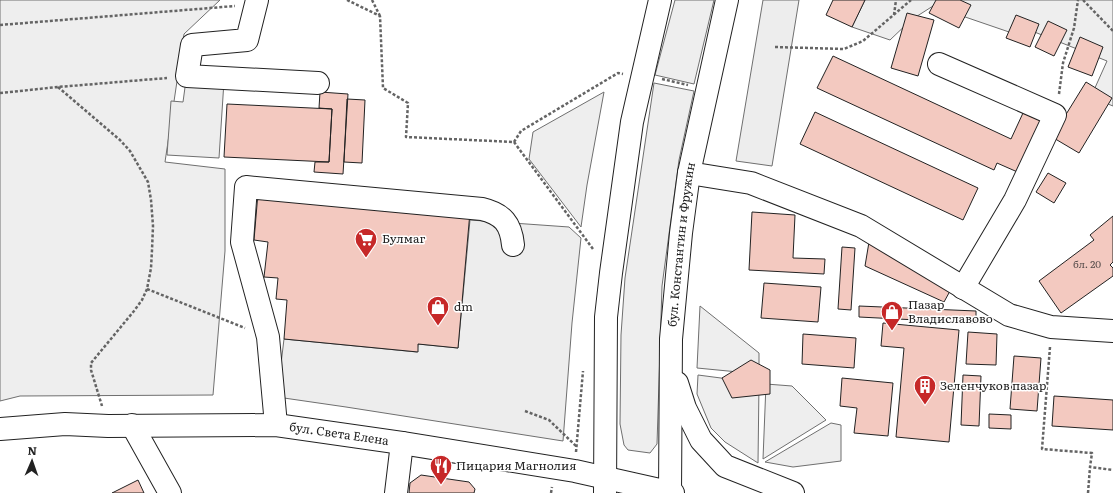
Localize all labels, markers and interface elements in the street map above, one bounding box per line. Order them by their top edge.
street label: бул. Константин и Фружин [662,160,699,328]
supermarket icon: Булмаг [353,226,379,259]
place label: Булмаг [382,229,425,247]
house number: бл. 20 [1073,256,1101,271]
shop icon: dm [425,294,451,327]
place label: Пазар Владиславово [908,295,993,327]
place label: dm [454,297,473,315]
shop icon: Пазар Владиславово [879,299,905,332]
building icon: Зеленчуков пазар [912,373,938,406]
place label: Зеленчуков пазар [940,376,1046,394]
street label: бул. Света Елена [288,417,391,449]
north arrow [12,441,52,481]
text: N [27,442,37,458]
restaurant icon: Пицария Магнолия [428,453,454,486]
place label: Пицария Магнолия [456,456,576,474]

